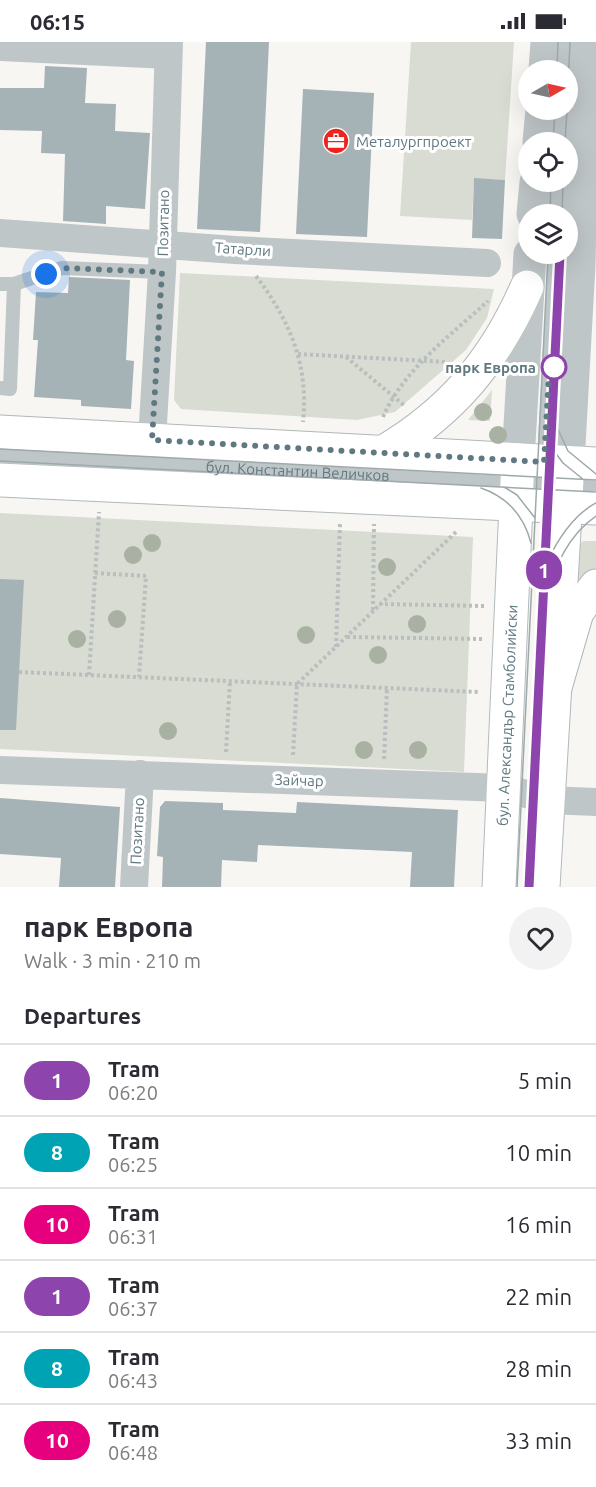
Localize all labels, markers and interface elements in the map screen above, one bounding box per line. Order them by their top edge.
text: 06:15 [30,9,85,34]
north arrow [518,60,578,120]
map controls [518,60,578,264]
office icon: Металургпроект [321,126,351,156]
button: locate [518,132,578,192]
place label: Металургпроект [356,133,472,150]
street label: Позитано [154,189,172,257]
button: layers [518,204,578,264]
street label: Татарли [214,239,272,259]
your location [31,259,61,289]
marker: парк Европа [541,354,567,380]
place label: парк Европа [445,359,536,376]
street label: бул. Константин Величков [205,458,390,483]
line badge: 1 [524,550,564,590]
text: 1 [538,558,550,582]
street label: бул. Александър Стамболийски [493,604,520,826]
street label: Зайчар [274,771,324,789]
street label: Позитано [127,797,147,865]
button: heart [509,907,572,970]
text: парк Европа [24,911,193,942]
text: Walk · 3 min · 210 m [24,949,201,972]
text: Departures [24,1003,141,1028]
text: Tram [108,1056,160,1081]
text: 1 [51,1068,63,1092]
text: 5 min [518,1068,572,1093]
text: 06:20 [108,1081,158,1104]
text: Tram [108,1128,160,1153]
text: 8 [51,1140,63,1164]
text: 10 min [505,1140,572,1165]
text: 06:25 [108,1153,158,1176]
text: Tram [108,1200,160,1225]
text: 10 [45,1212,69,1236]
text: 16 min [505,1212,572,1237]
text: 06:31 [108,1225,158,1248]
text: Tram [108,1272,160,1297]
text: 1 [51,1284,63,1308]
text: 22 min [505,1284,572,1309]
text: 06:37 [108,1297,158,1320]
text: Tram [108,1344,160,1369]
text: 8 [51,1356,63,1380]
text: 28 min [505,1356,572,1381]
text: 06:43 [108,1369,158,1392]
text: Tram [108,1416,160,1441]
text: 10 [45,1428,69,1452]
text: 33 min [505,1428,572,1453]
text: 06:48 [108,1441,158,1464]

